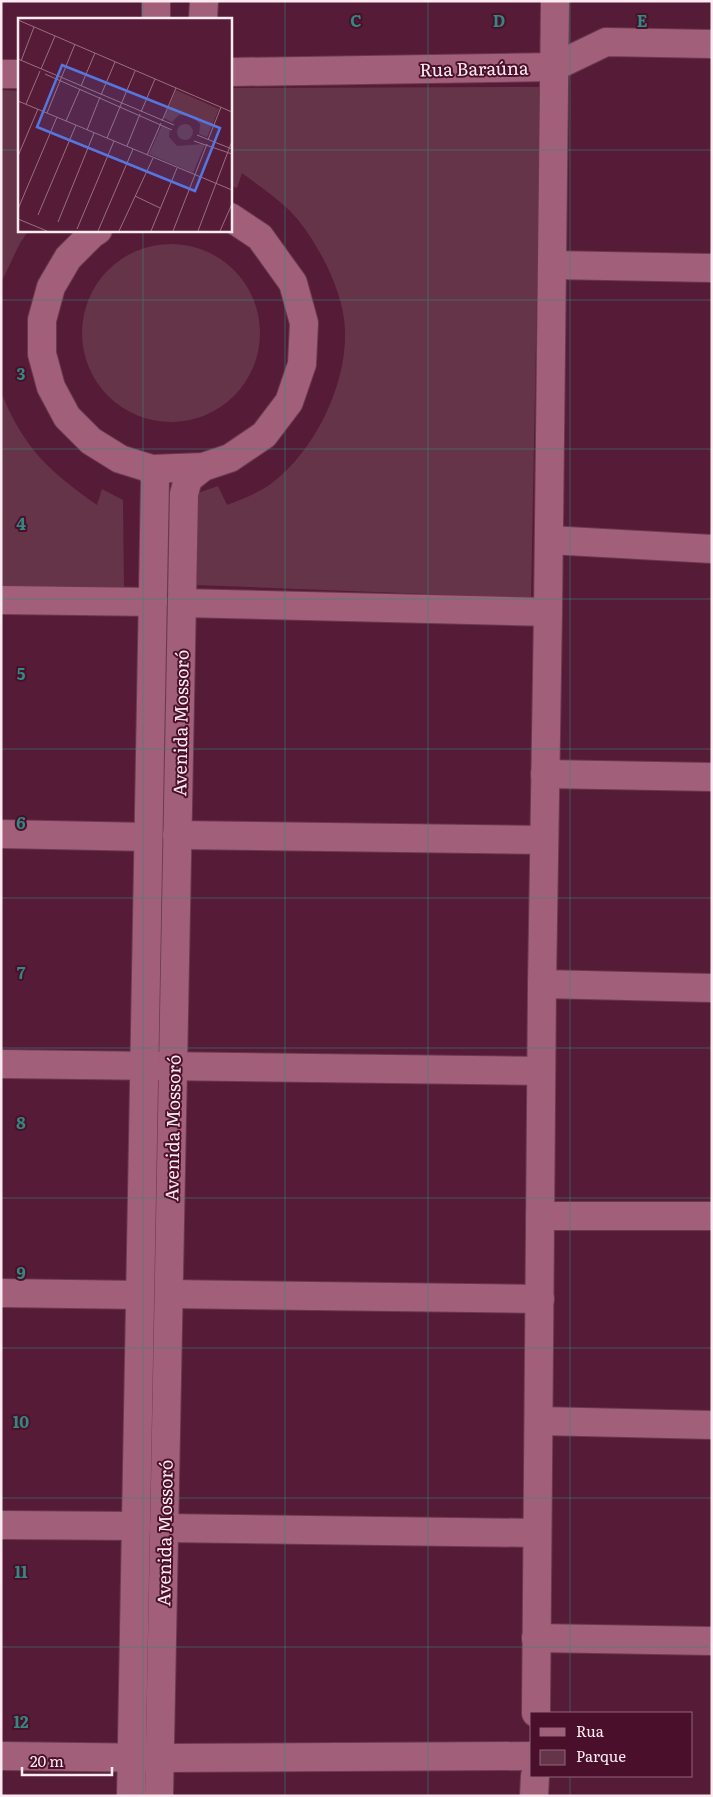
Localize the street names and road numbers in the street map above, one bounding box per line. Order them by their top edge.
street label: Rua Baraúna [419,54,529,82]
street label: Avenida Mossoró [165,649,195,797]
street label: Avenida Mossoró [157,1054,187,1202]
street label: Avenida Mossoró [149,1459,179,1607]

